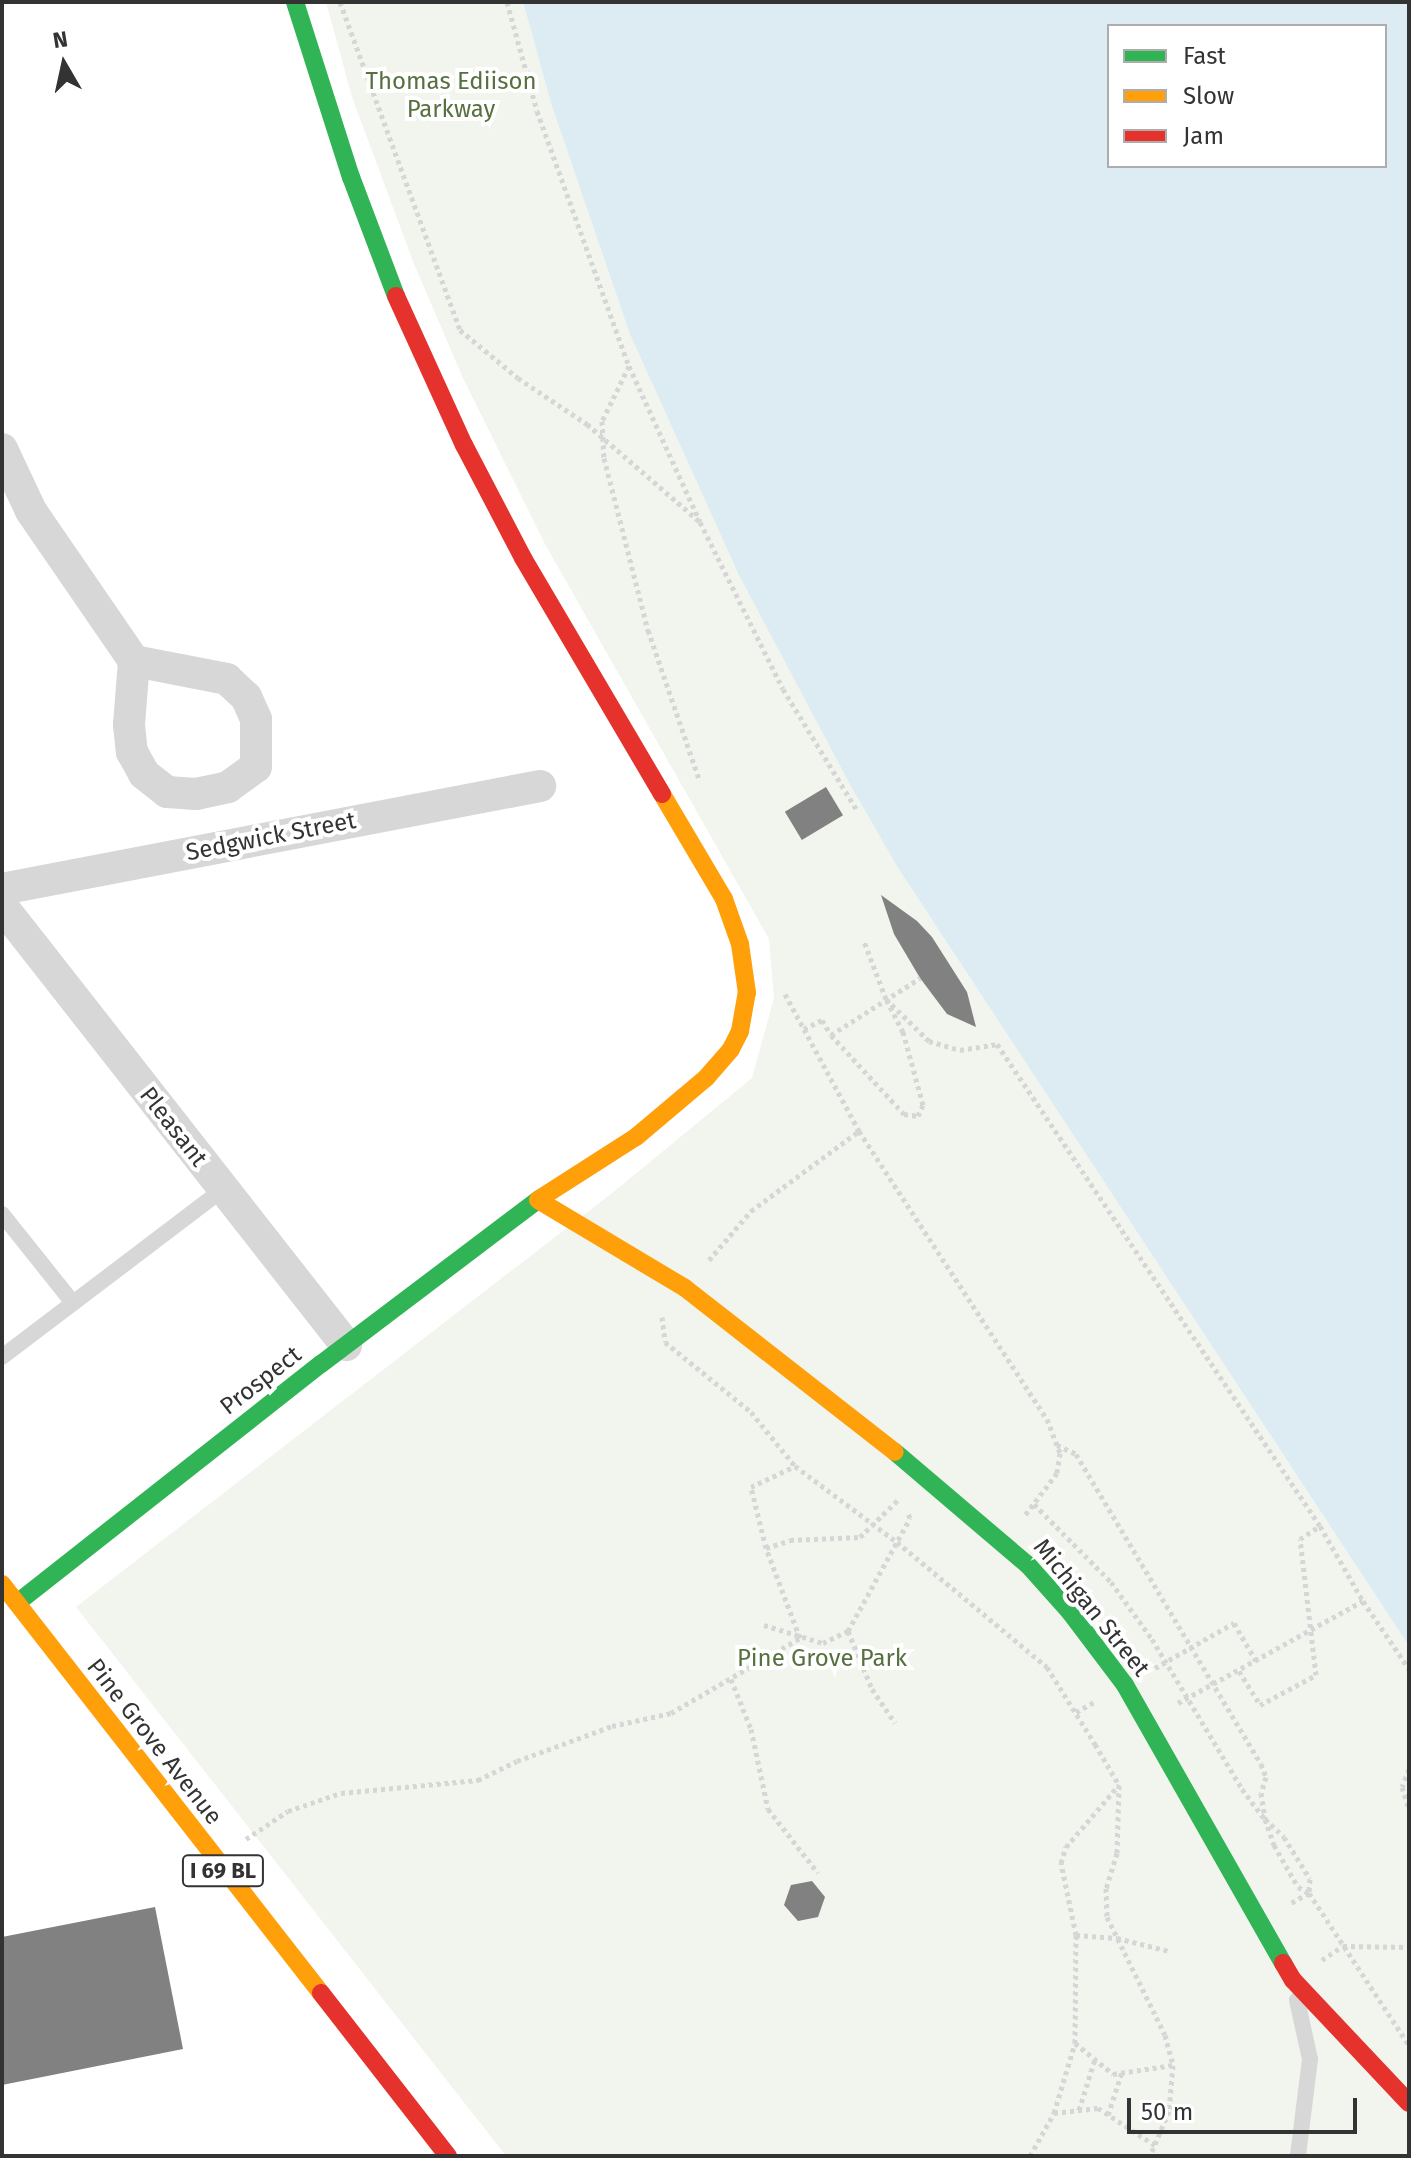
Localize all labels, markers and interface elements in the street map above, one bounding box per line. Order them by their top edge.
north arrow [24,24,104,104]
legend [1107,24,1387,168]
text: N [51,25,69,54]
text: Fast [1183,42,1226,70]
park label: Thomas Ediison Parkway [366,68,536,124]
text: Slow [1183,82,1234,110]
text: Jam [1183,122,1224,150]
street label: Sedgwick Street [184,806,358,868]
street label: Pleasant [133,1081,213,1173]
street label: Prospect [215,1340,307,1422]
street label: Michigan Street [1027,1534,1155,1682]
park label: Pine Grove Park [737,1645,907,1673]
street label: Pine Grove Avenue [80,1653,228,1831]
road number: I 69 BL [181,1853,265,1889]
scale bar [1131,2082,1361,2132]
text: 50 m [1141,2098,1193,2126]

